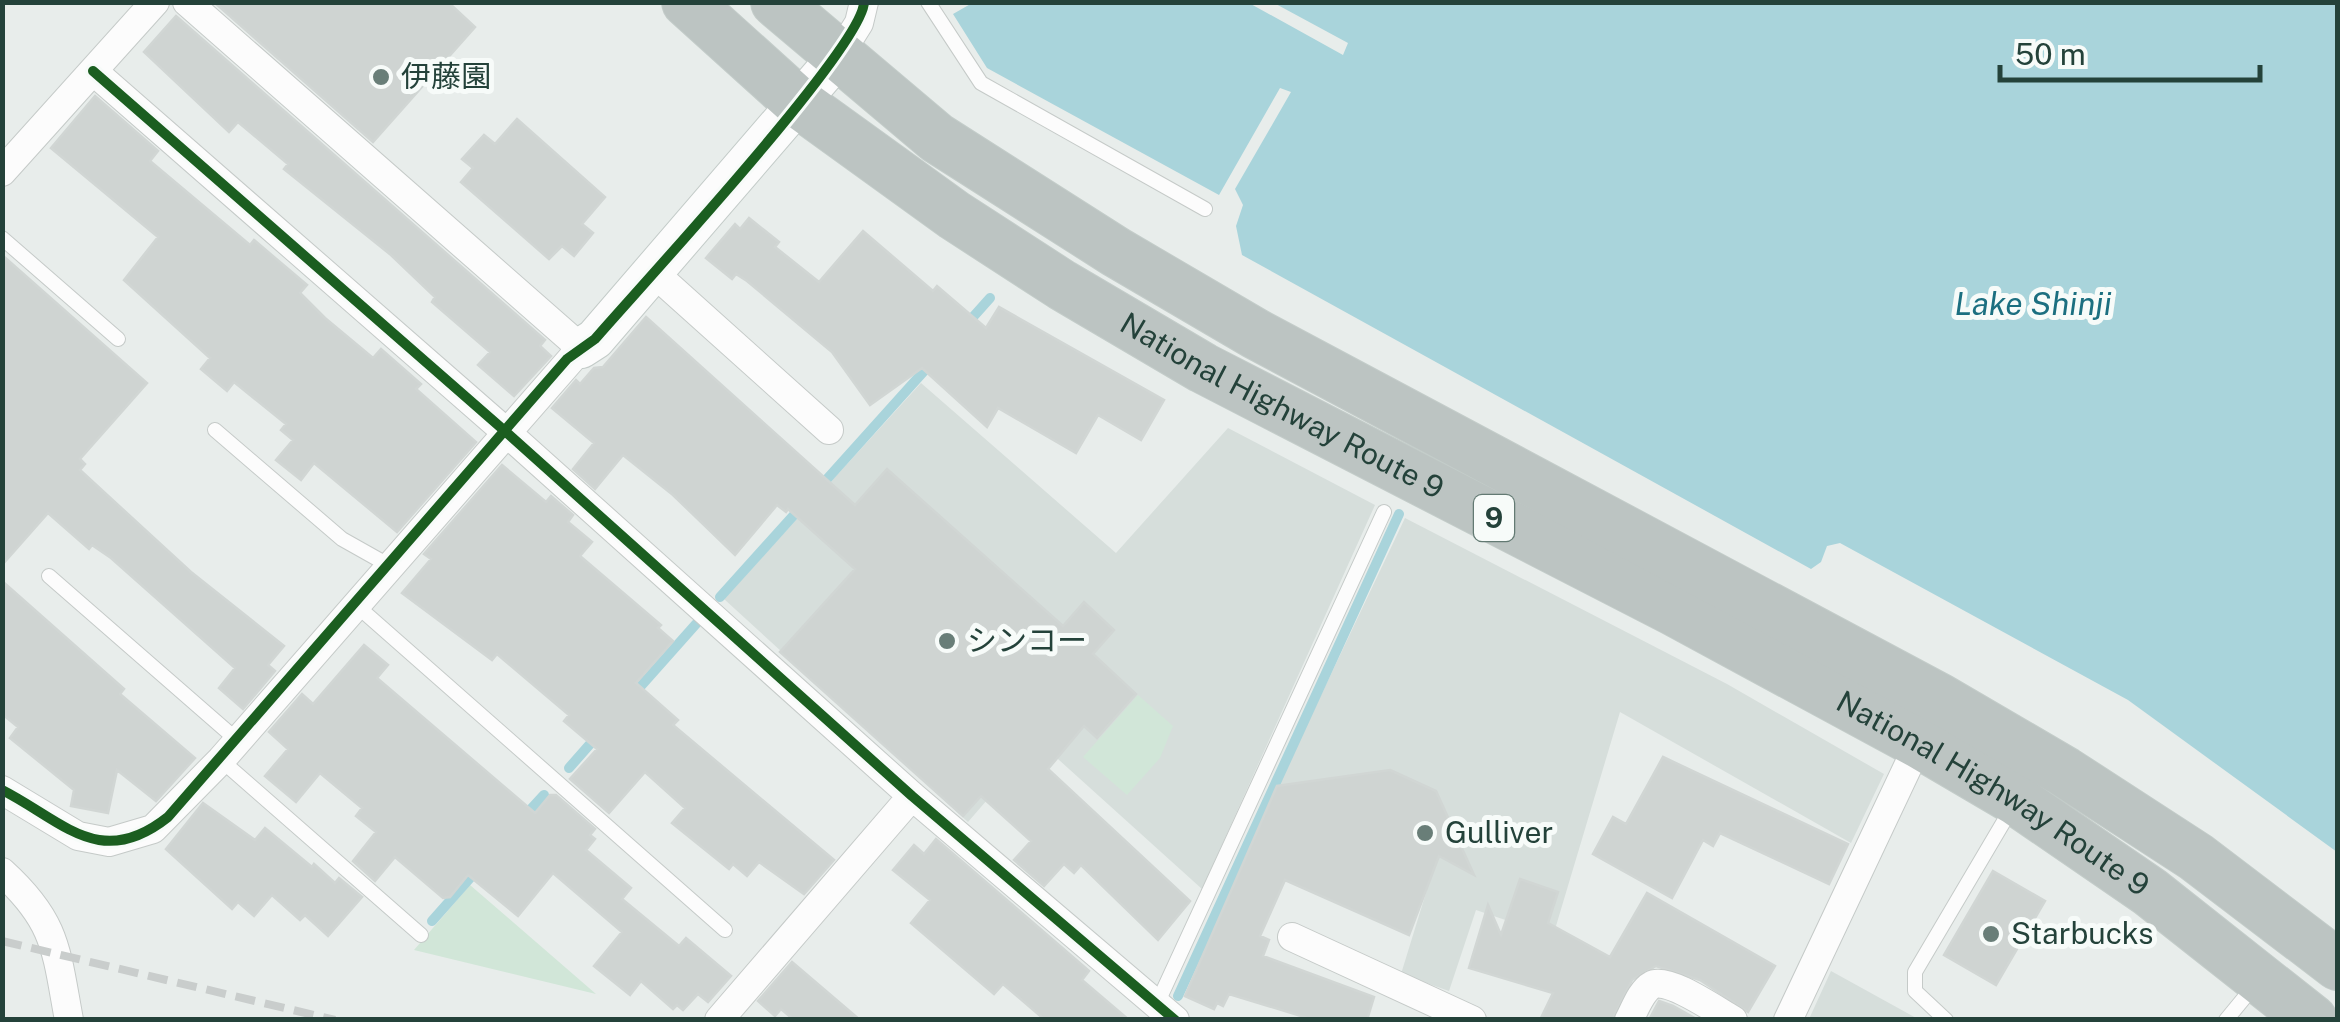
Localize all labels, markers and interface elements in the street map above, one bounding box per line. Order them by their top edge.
scale bar [2000,20,2260,82]
text: 50 m [2015,36,2086,72]
place label: 伊藤園 [401,58,491,94]
marker: 伊藤園 [370,66,392,88]
water label: Lake Shinji [1954,285,2112,322]
street label: National Highway Route 9 [1114,304,1450,506]
road number: 9 [1474,495,1514,541]
place label: シンコー [967,622,1087,658]
marker: シンコー [936,630,958,652]
street label: National Highway Route 9 [1831,683,2157,903]
place label: Gulliver [1445,814,1553,850]
marker: Gulliver [1414,822,1436,844]
place label: Starbucks [2011,915,2153,951]
marker: Starbucks [1980,923,2002,945]

